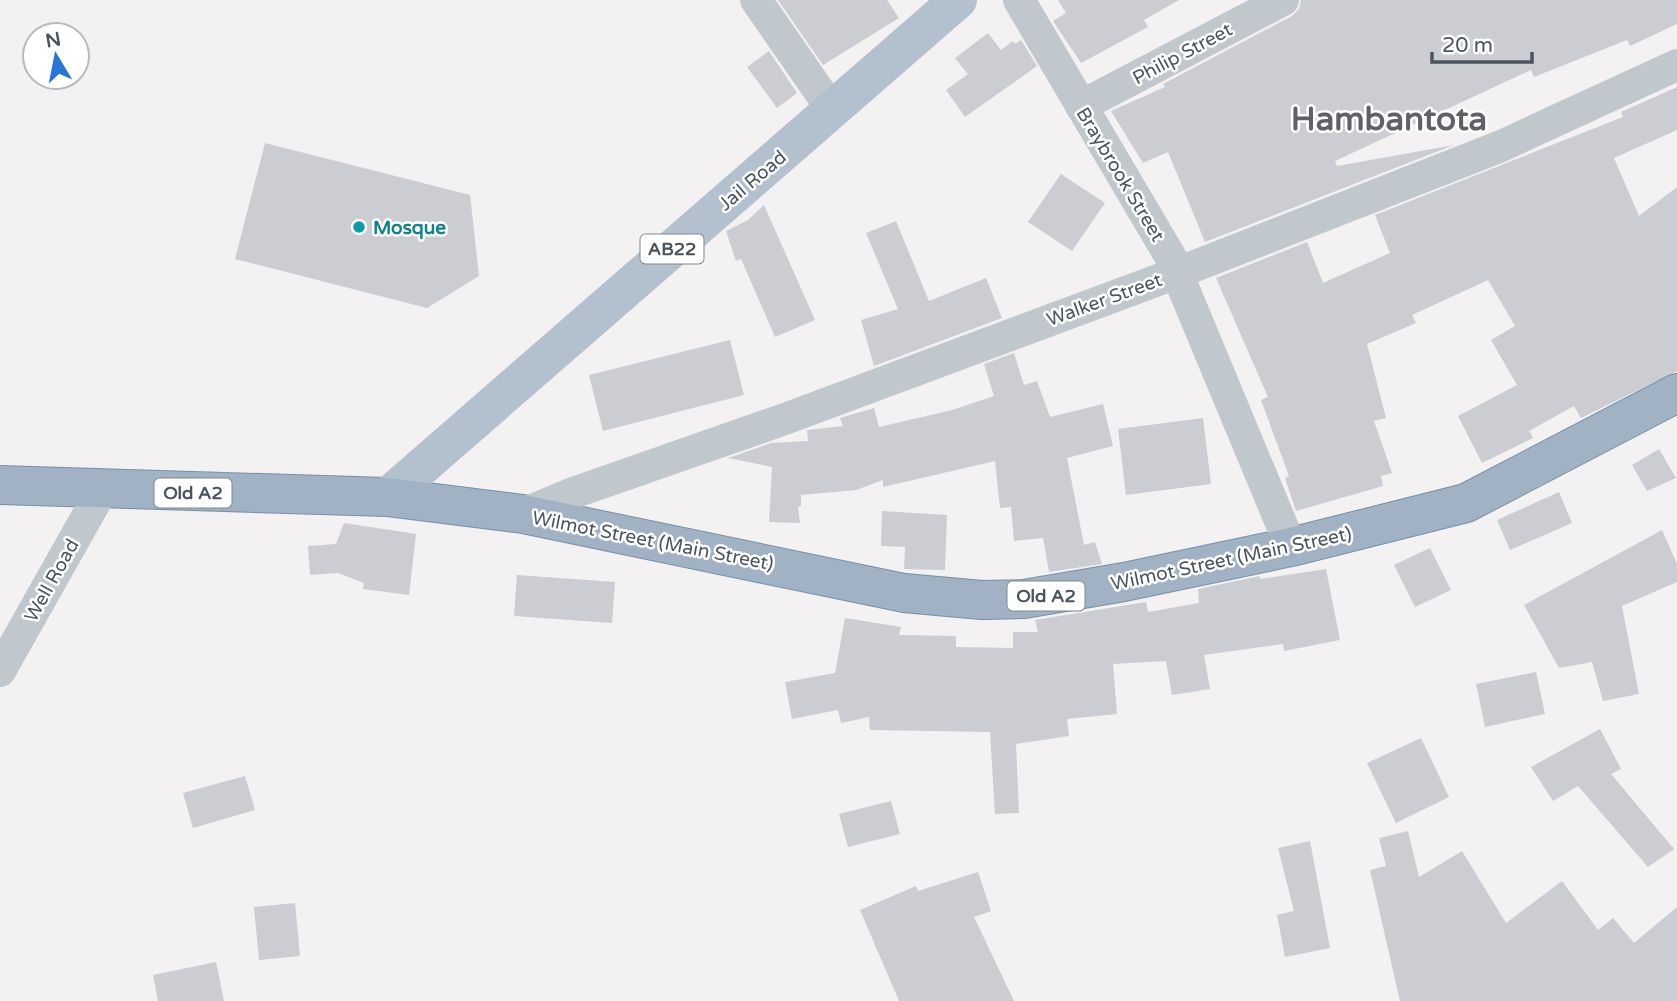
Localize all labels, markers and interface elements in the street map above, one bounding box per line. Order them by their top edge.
street label: Philip Street [1129,18,1236,89]
north arrow [21,21,91,91]
scale bar [1432,21,1532,65]
text: N [44,28,63,52]
text: 20 m [1442,33,1493,58]
district label: Hambantota [1291,100,1487,139]
street label: Braybrook Street [1071,103,1169,246]
street label: Jail Road [714,146,791,215]
place label: Mosque [373,217,446,240]
marker: Mosque [351,219,367,235]
road number: AB22 [640,234,704,264]
street label: Walker Street [1044,269,1165,331]
road number: Old A2 [154,478,232,508]
street label: Wilmot Street (Main Street) [530,507,775,575]
street label: Wilmot Street (Main Street) [1109,523,1354,595]
street label: Well Road [20,535,84,626]
road number: Old A2 [1007,582,1084,610]

